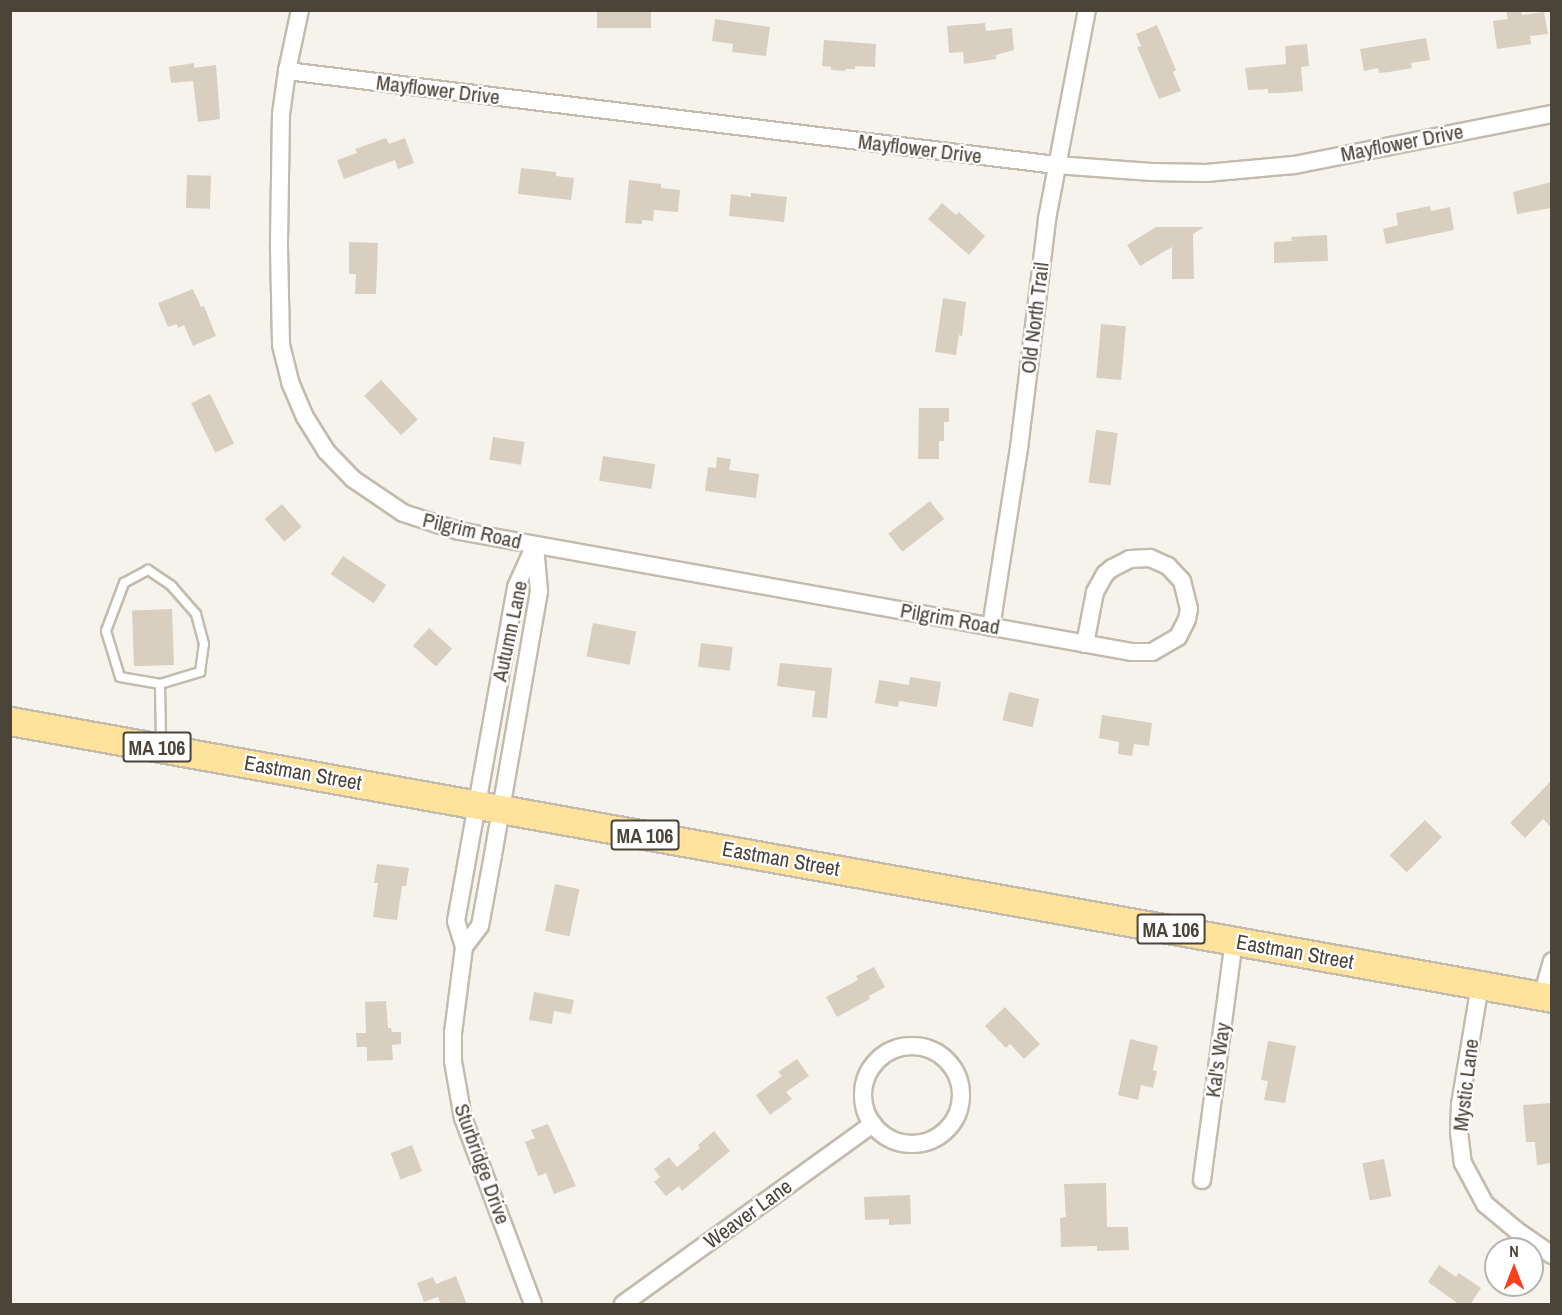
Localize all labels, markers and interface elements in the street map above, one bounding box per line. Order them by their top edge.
street label: Mayflower Drive [375,70,501,110]
street label: Mayflower Drive [1339,119,1465,167]
street label: Mayflower Drive [857,129,983,169]
street label: Old North Trail [1016,261,1054,375]
street label: Pilgrim Road [420,507,524,555]
street label: Autumn Lane [487,578,533,684]
street label: Pilgrim Road [898,598,1002,640]
road number: MA 106 [121,730,193,764]
street label: Eastman Street [242,750,364,796]
road number: MA 106 [609,818,681,852]
street label: Eastman Street [720,836,842,882]
road number: MA 106 [1135,912,1207,946]
street label: Eastman Street [1234,929,1356,975]
street label: Kal's Way [1200,1021,1236,1099]
street label: Mystic Lane [1448,1037,1484,1133]
street label: Sturbridge Drive [449,1100,515,1228]
street label: Weaver Lane [699,1174,797,1254]
north arrow [1484,1237,1544,1297]
text: N [1509,1240,1519,1262]

